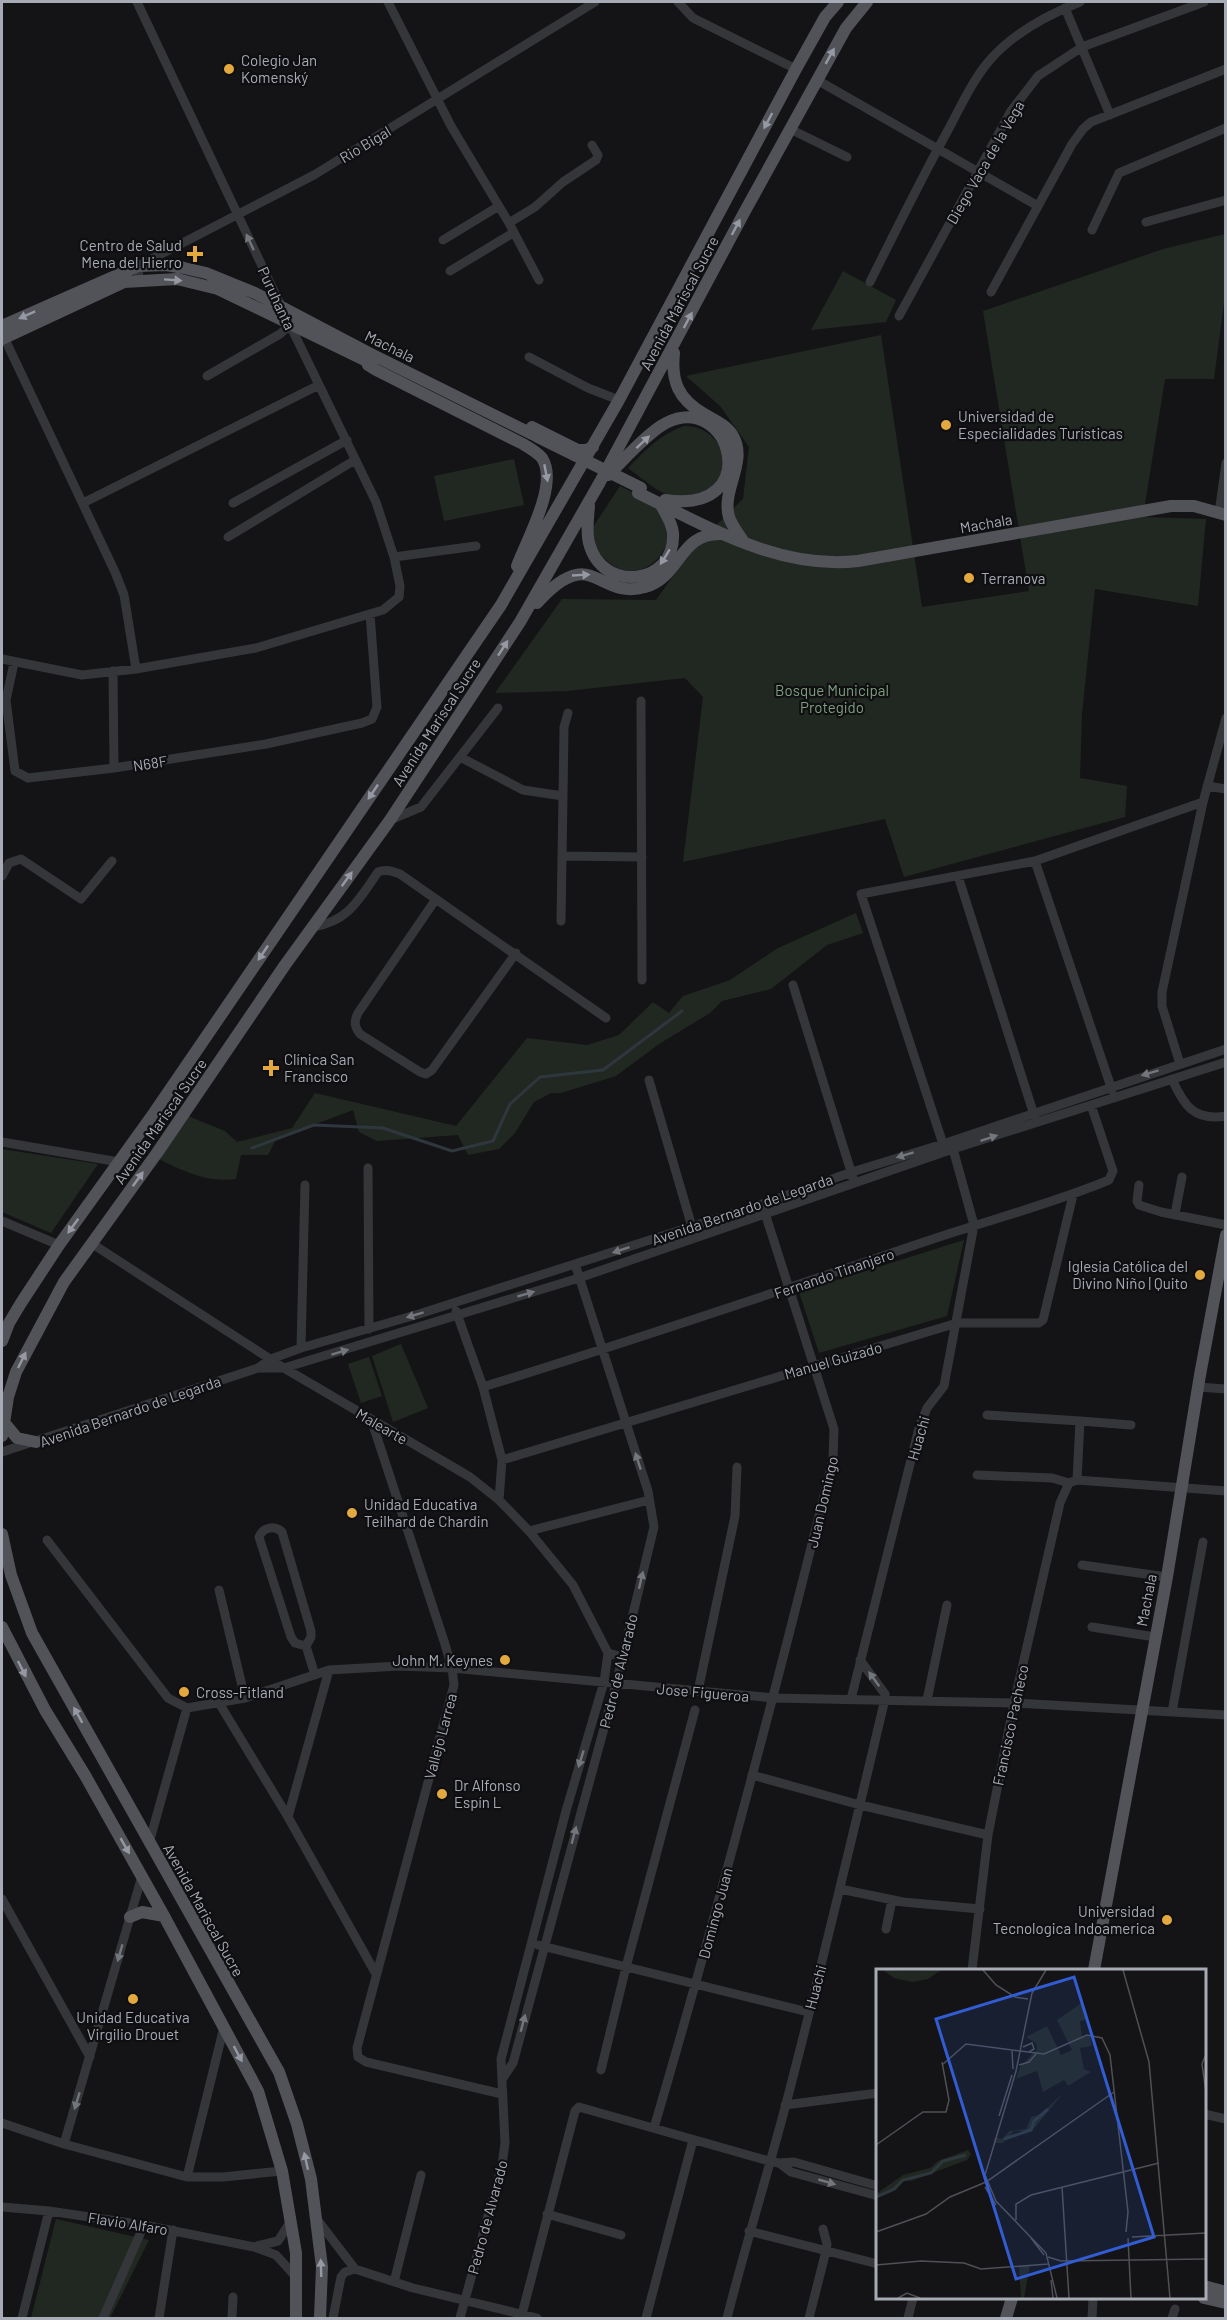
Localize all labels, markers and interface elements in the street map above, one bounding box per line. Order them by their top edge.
one-way arrow [825,48,835,65]
place label: Colegio Jan Komenský [241,51,317,86]
marker: Colegio Jan Komenský [222,62,236,76]
street label: Diego Vaca de la Vega [942,97,1028,227]
one-way arrow [763,112,773,129]
street label: Rio Bigal [336,122,394,166]
one-way arrow [731,219,741,236]
one-way arrow [246,233,255,250]
street label: Avenida Mariscal Sucre [636,233,722,373]
place label: Centro de Salud Mena del Hierro [80,236,182,271]
marker: Centro de Salud Mena del Hierro [186,245,204,263]
street label: Puruhanta [255,264,299,332]
one-way arrow [164,275,183,284]
one-way arrow [17,310,35,320]
one-way arrow [683,311,693,328]
street label: Machala [362,326,418,366]
place label: Universidad de Especialidades Turísticas [958,407,1123,442]
marker: Universidad de Especialidades Turísticas [939,418,953,432]
one-way arrow [635,436,650,449]
one-way arrow [541,463,550,482]
street label: Machala [958,510,1014,536]
one-way arrow [660,549,671,565]
place label: Terranova [981,569,1046,587]
one-way arrow [571,571,590,580]
marker: Terranova [962,571,976,585]
one-way arrow [497,640,509,656]
street label: Avenida Mariscal Sucre [388,655,484,789]
park label: Bosque Municipal Protegido [775,681,889,716]
street label: N68F [132,751,169,775]
one-way arrow [367,783,379,799]
one-way arrow [341,872,353,888]
one-way arrow [257,944,269,960]
place label: Clínica San Francisco [284,1050,355,1085]
street label: Avenida Mariscal Sucre [110,1055,210,1187]
marker: Clínica San Francisco [262,1059,280,1077]
one-way arrow [1141,1069,1159,1079]
one-way arrow [980,1133,998,1142]
one-way arrow [896,1151,914,1160]
street label: Avenida Bernardo de Legarda [649,1170,835,1248]
one-way arrow [132,1171,144,1186]
one-way arrow [67,1219,79,1234]
street label: Fernando Tinanjero [772,1244,896,1302]
one-way arrow [612,1245,630,1255]
place label: Iglesia Católica del Divino Niño | Quito [1068,1257,1188,1292]
marker: Iglesia Católica del Divino Niño | Quito [1193,1268,1207,1282]
one-way arrow [517,1289,535,1298]
one-way arrow [406,1311,424,1320]
street label: Manuel Guizado [782,1337,884,1383]
one-way arrow [331,1346,349,1356]
one-way arrow [18,1351,27,1368]
street label: Avenida Bernardo de Legarda [37,1372,223,1450]
street label: Malearte [353,1404,411,1448]
street label: Huachi [903,1414,933,1462]
one-way arrow [632,1452,642,1470]
street label: Juan Domingo [803,1454,841,1550]
place label: Unidad Educativa Teilhard de Chardin [364,1495,489,1530]
marker: Unidad Educativa Teilhard de Chardin [345,1506,359,1520]
one-way arrow [637,1571,647,1589]
street label: Machala [1132,1572,1160,1628]
street label: Pedro de Alvarado [595,1612,641,1730]
place label: John M. Keynes [392,1651,493,1669]
marker: John M. Keynes [498,1653,512,1667]
one-way arrow [17,1660,27,1678]
street label: Francisco Pacheco [988,1663,1032,1787]
one-way arrow [868,1672,880,1688]
street label: Jose Figueroa [656,1679,750,1705]
place label: Cross-Fitland [196,1683,284,1701]
marker: Cross-Fitland [177,1685,191,1699]
street label: Vallejo Larrea [420,1691,460,1781]
one-way arrow [73,1707,83,1724]
one-way arrow [576,1750,585,1768]
place label: Dr Alfonso Espín L [454,1776,521,1811]
marker: Dr Alfonso Espín L [435,1787,449,1801]
one-way arrow [570,1826,579,1844]
one-way arrow [120,1838,130,1855]
street label: Avenida Mariscal Sucre [160,1840,248,1980]
street label: Domingo Juan [694,1866,736,1960]
place label: Universidad Tecnologica Indoamerica [993,1902,1155,1937]
marker: Universidad Tecnologica Indoamerica [1160,1913,1174,1927]
one-way arrow [115,1944,124,1962]
street label: Huachi [800,1963,830,2011]
inset map [876,1969,1206,2299]
marker: Unidad Educativa Virgilio Drouet [126,1992,140,2006]
place label: Unidad Educativa Virgilio Drouet [76,2008,190,2043]
one-way arrow [519,2014,528,2032]
one-way arrow [233,2046,243,2063]
one-way arrow [72,2092,81,2110]
one-way arrow [301,2152,311,2170]
street label: Pedro de Alvarado [463,2158,511,2276]
one-way arrow [818,2178,836,2187]
street label: Flavio Alfaro [87,2208,169,2238]
one-way arrow [316,2259,325,2278]

